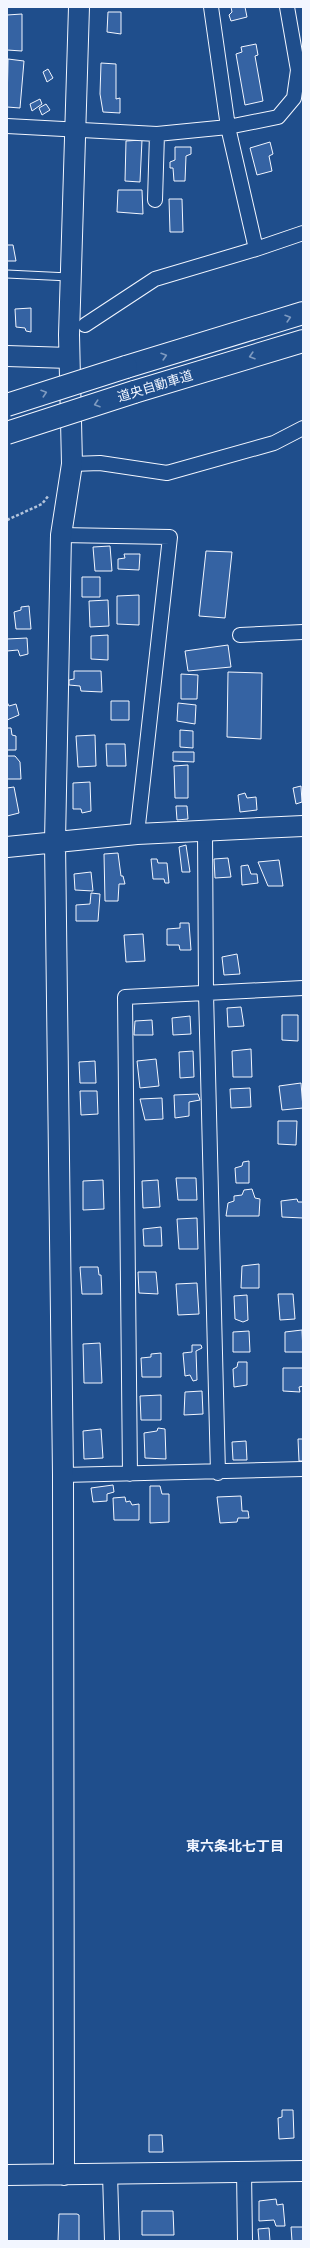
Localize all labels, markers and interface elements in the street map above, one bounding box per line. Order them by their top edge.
one-way arrow [284,314,291,323]
one-way arrow [249,351,256,360]
one-way arrow [160,352,167,361]
street label: 道央自動車道 [116,367,194,405]
one-way arrow [41,389,48,398]
one-way arrow [94,399,101,408]
district label: 東六条北七丁目 [186,1838,284,1854]

